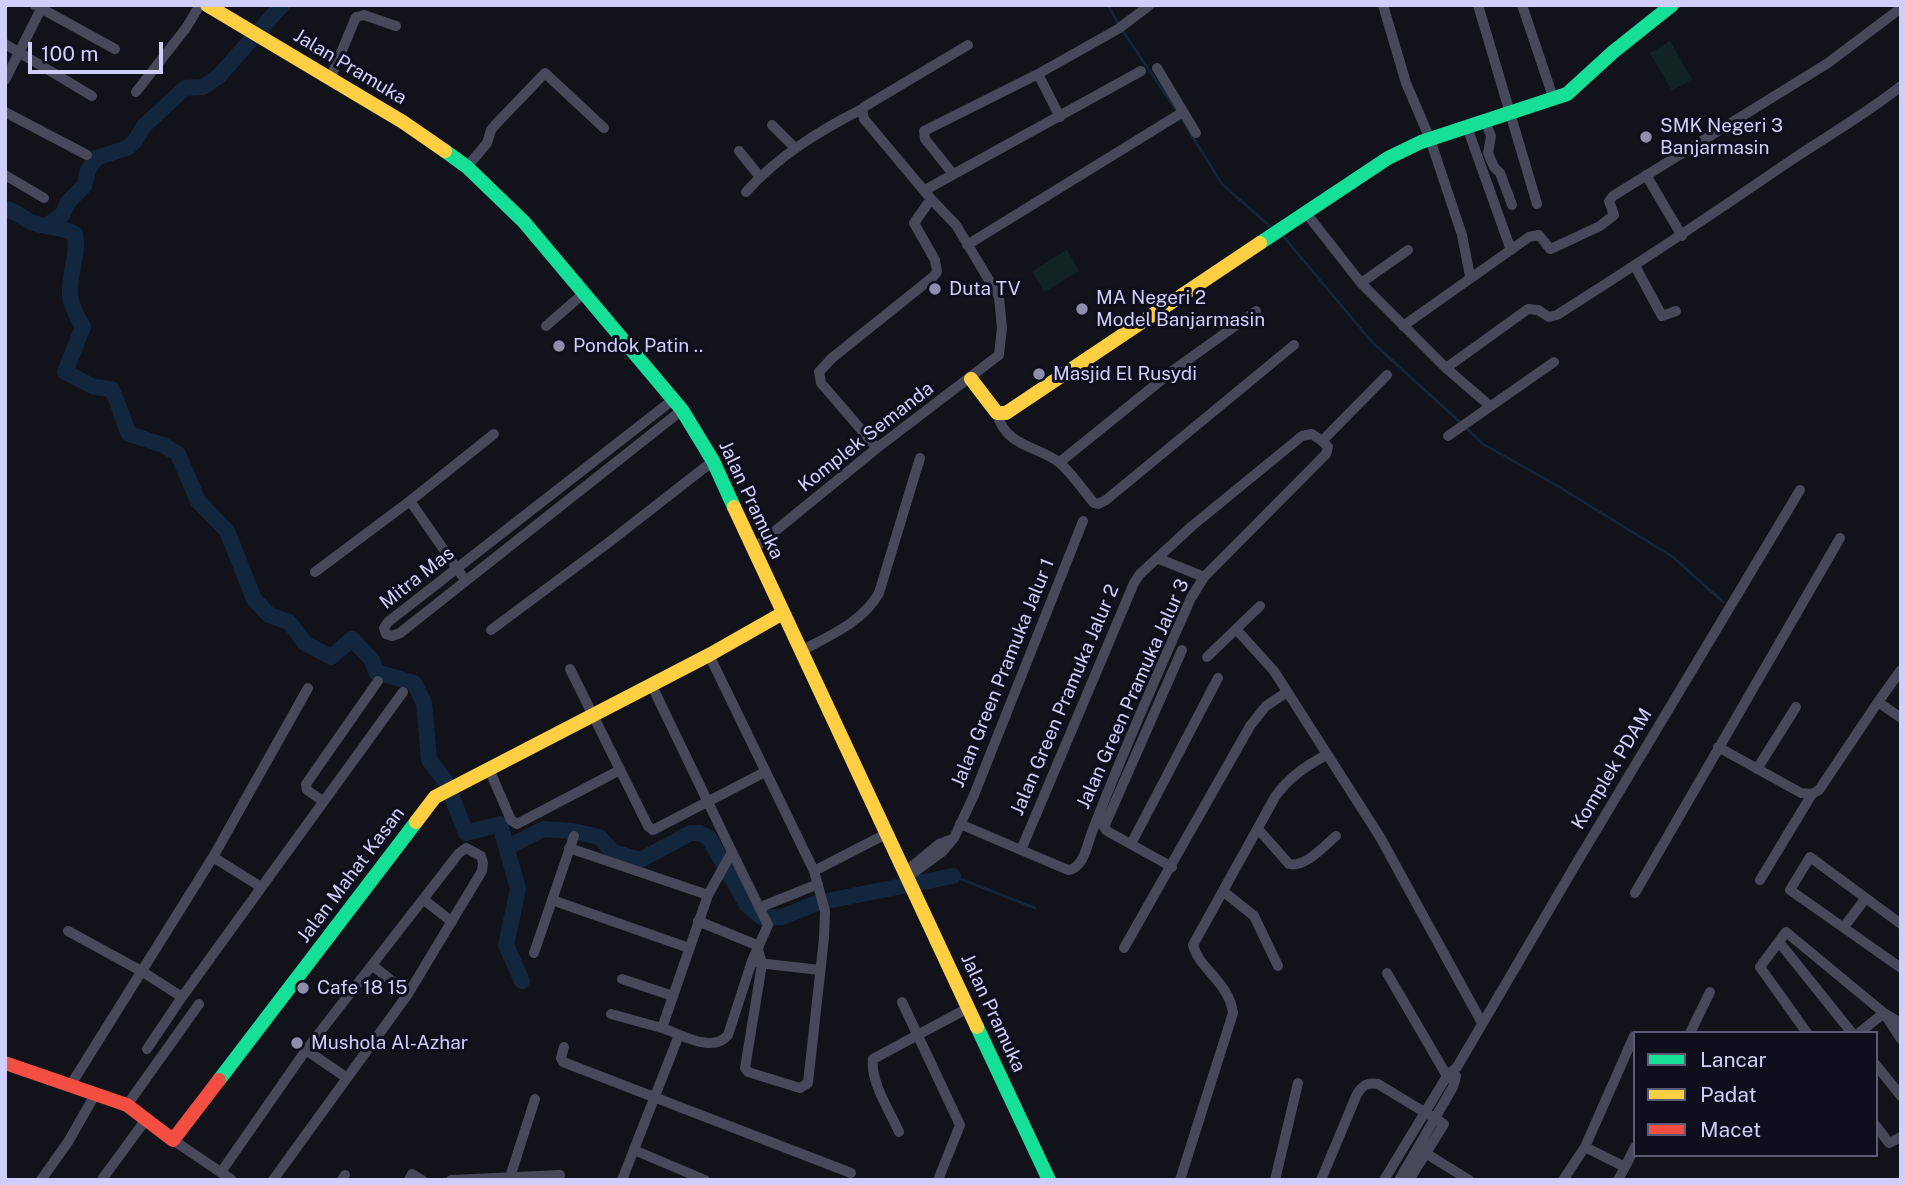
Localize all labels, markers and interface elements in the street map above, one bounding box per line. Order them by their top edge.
street label: Jalan Pramuka [289,24,411,110]
scale bar [32,28,166,72]
text: 100 m [41,41,98,66]
place label: SMK Negeri 3 Banjarmasin [1660,115,1783,159]
marker: SMK Negeri 3 Banjarmasin [1638,129,1654,145]
place label: Duta TV [949,278,1020,300]
marker: Duta TV [927,281,943,297]
place label: MA Negeri 2 Model Banjarmasin [1096,287,1265,331]
marker: MA Negeri 2 Model Banjarmasin [1074,301,1090,317]
place label: Pondok Patin .. [573,335,703,357]
marker: Pondok Patin .. [551,338,567,354]
place label: Masjid El Rusydi [1053,363,1197,385]
marker: Masjid El Rusydi [1031,366,1047,382]
street label: Komplek Semanda [794,377,938,497]
street label: Jalan Pramuka [714,437,788,563]
street label: Mitra Mas [375,542,459,614]
street label: Jalan Green Pramuka Jalur 1 [947,555,1059,791]
street label: Jalan Green Pramuka Jalur 3 [1072,576,1194,812]
street label: Jalan Green Pramuka Jalur 2 [1006,581,1124,819]
street label: Komplek PDAM [1567,704,1657,834]
street label: Jalan Mahat Kasan [292,803,410,947]
street label: Jalan Pramuka [956,950,1030,1076]
place label: Cafe 18 15 [317,977,407,999]
marker: Cafe 18 15 [295,980,311,996]
legend [1633,1031,1878,1157]
place label: Mushola Al-Azhar [311,1032,468,1054]
marker: Mushola Al-Azhar [289,1035,305,1051]
text: Lancar [1700,1047,1767,1072]
text: Padat [1700,1082,1757,1107]
text: Macet [1700,1117,1761,1142]

